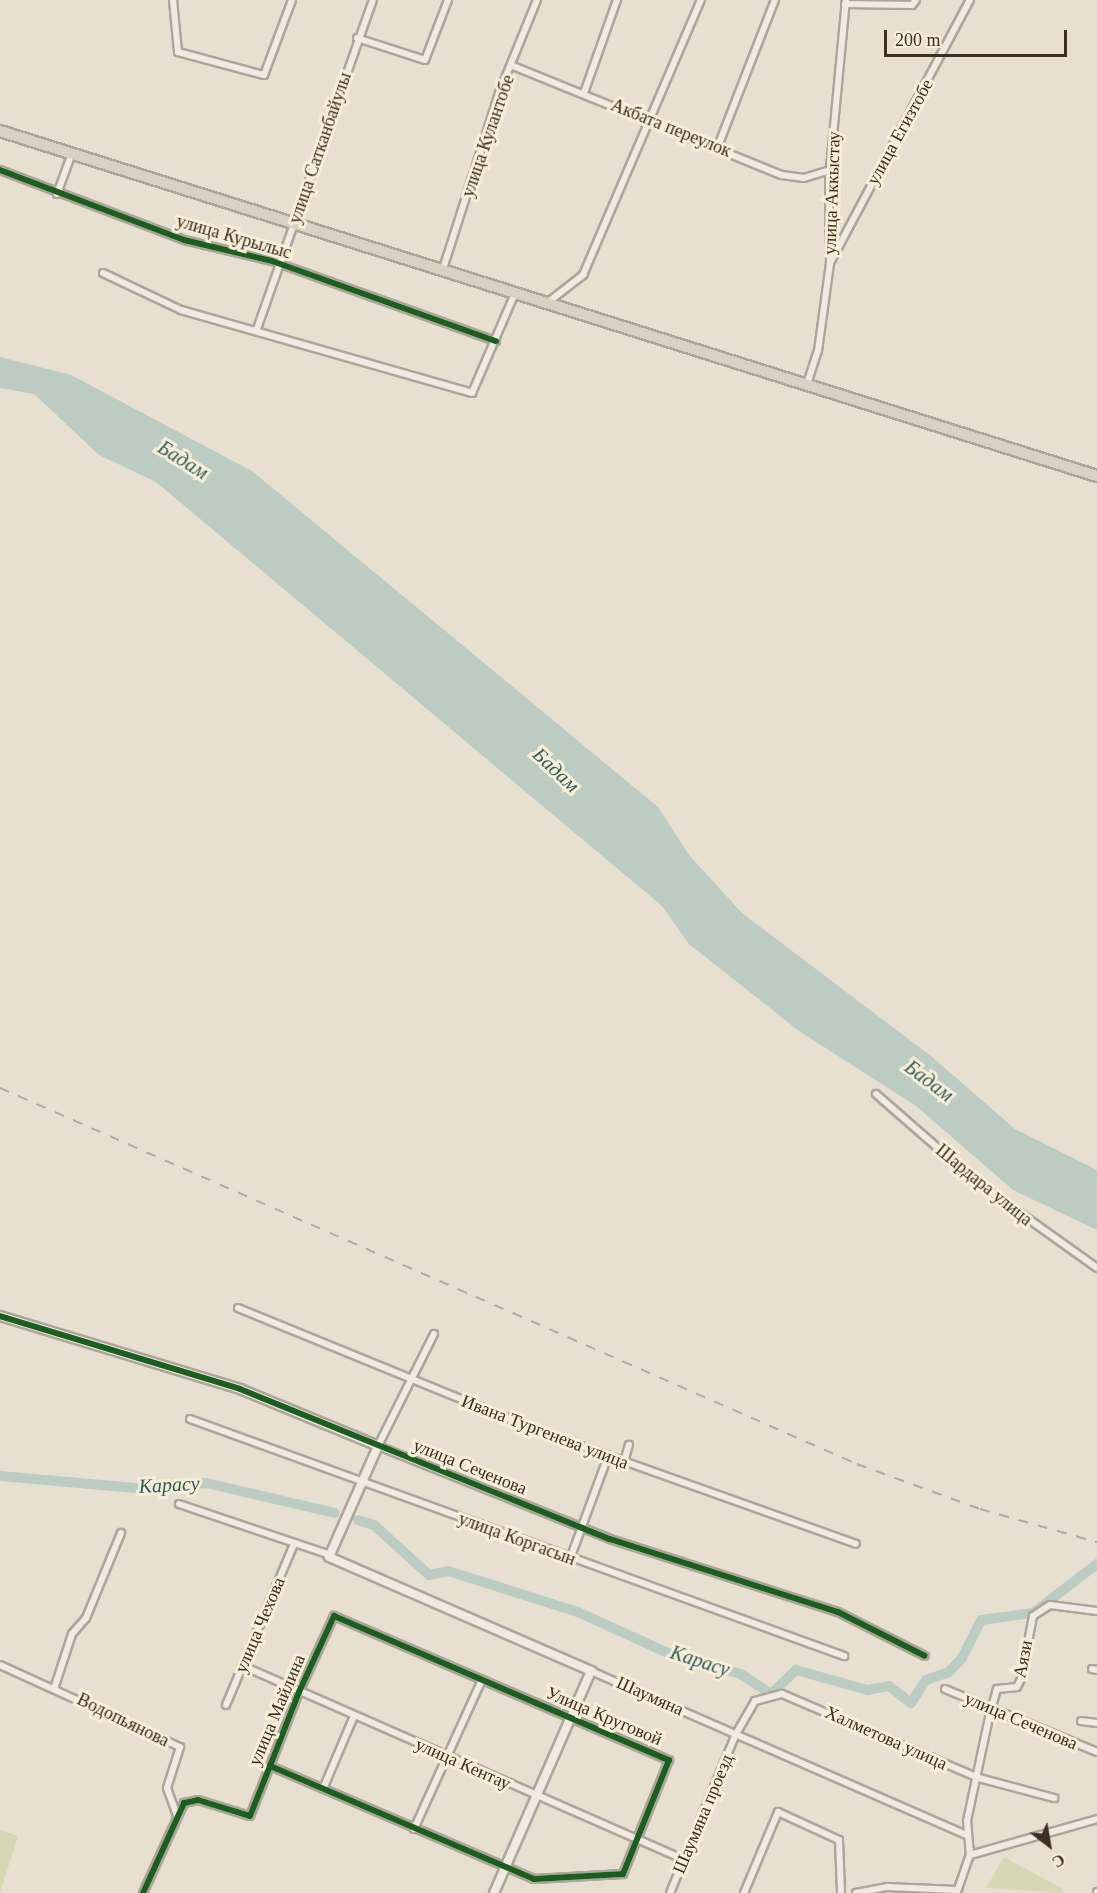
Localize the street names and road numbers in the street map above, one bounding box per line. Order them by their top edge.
street label: улица Сатканбайулы [284,70,356,226]
street label: улица Кулантобе [457,72,519,200]
street label: улица Егизтобе [862,75,938,189]
street label: Акбата переулок [608,94,734,162]
street label: улица Аккыстау [819,131,845,255]
street label: улица Курылыс [174,210,294,264]
street label: Шардара улица [931,1139,1037,1231]
street label: Ивана Тургенева улица [458,1390,632,1474]
street label: улица Сеченова [410,1434,530,1500]
street label: улица Коргасын [455,1508,579,1570]
street label: улица Чехова [230,1574,290,1676]
street label: Аязи [1009,1638,1037,1680]
street label: улица Майлина [244,1651,310,1769]
street label: Шаумяна [613,1672,687,1720]
street label: Улица Круговой [543,1682,665,1750]
street label: улица Сеченова [961,1687,1081,1755]
street label: Водопьянова [73,1688,173,1752]
street label: Халметова улица [822,1701,950,1775]
street label: улица Кентау [412,1733,514,1795]
street label: Шаумяна проезд [668,1751,738,1877]

